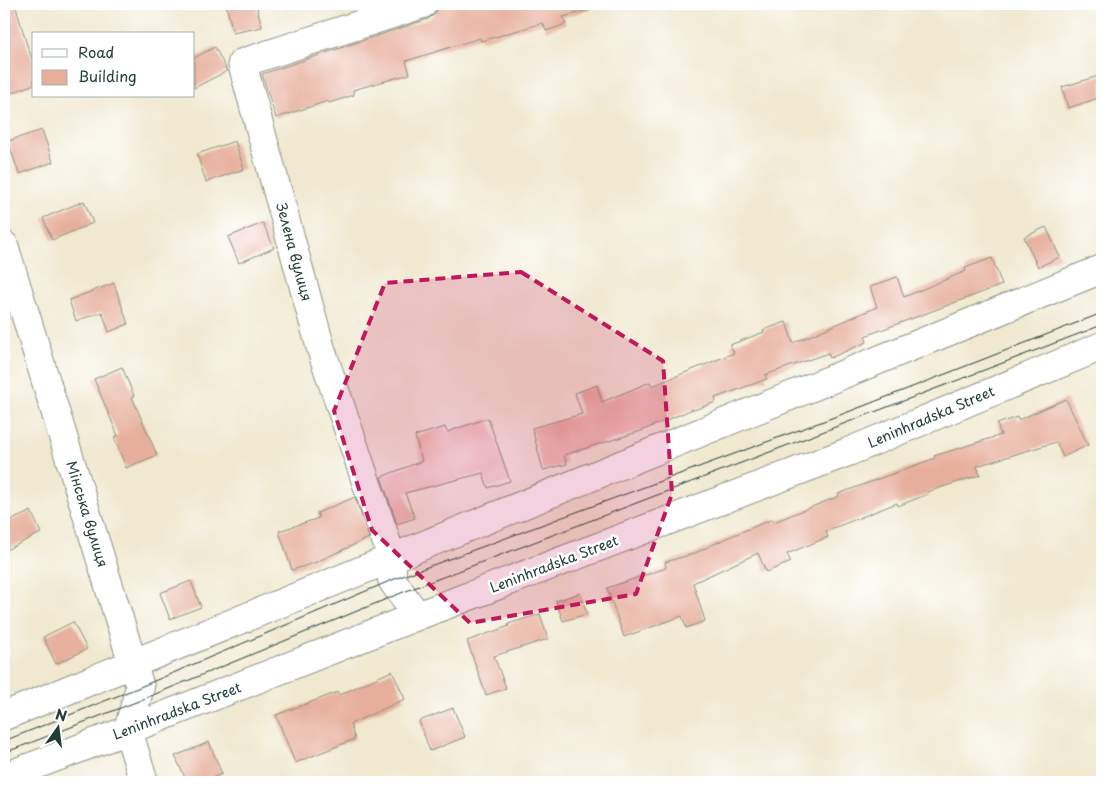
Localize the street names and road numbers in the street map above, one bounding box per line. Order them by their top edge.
street label: Зелена вулиця [271,200,318,303]
street label: Leninhradska Street [864,380,997,453]
street label: Мінська вулиця [61,458,114,570]
street label: Leninhradska Street [487,529,621,598]
street label: Leninhradska Street [110,676,244,745]

